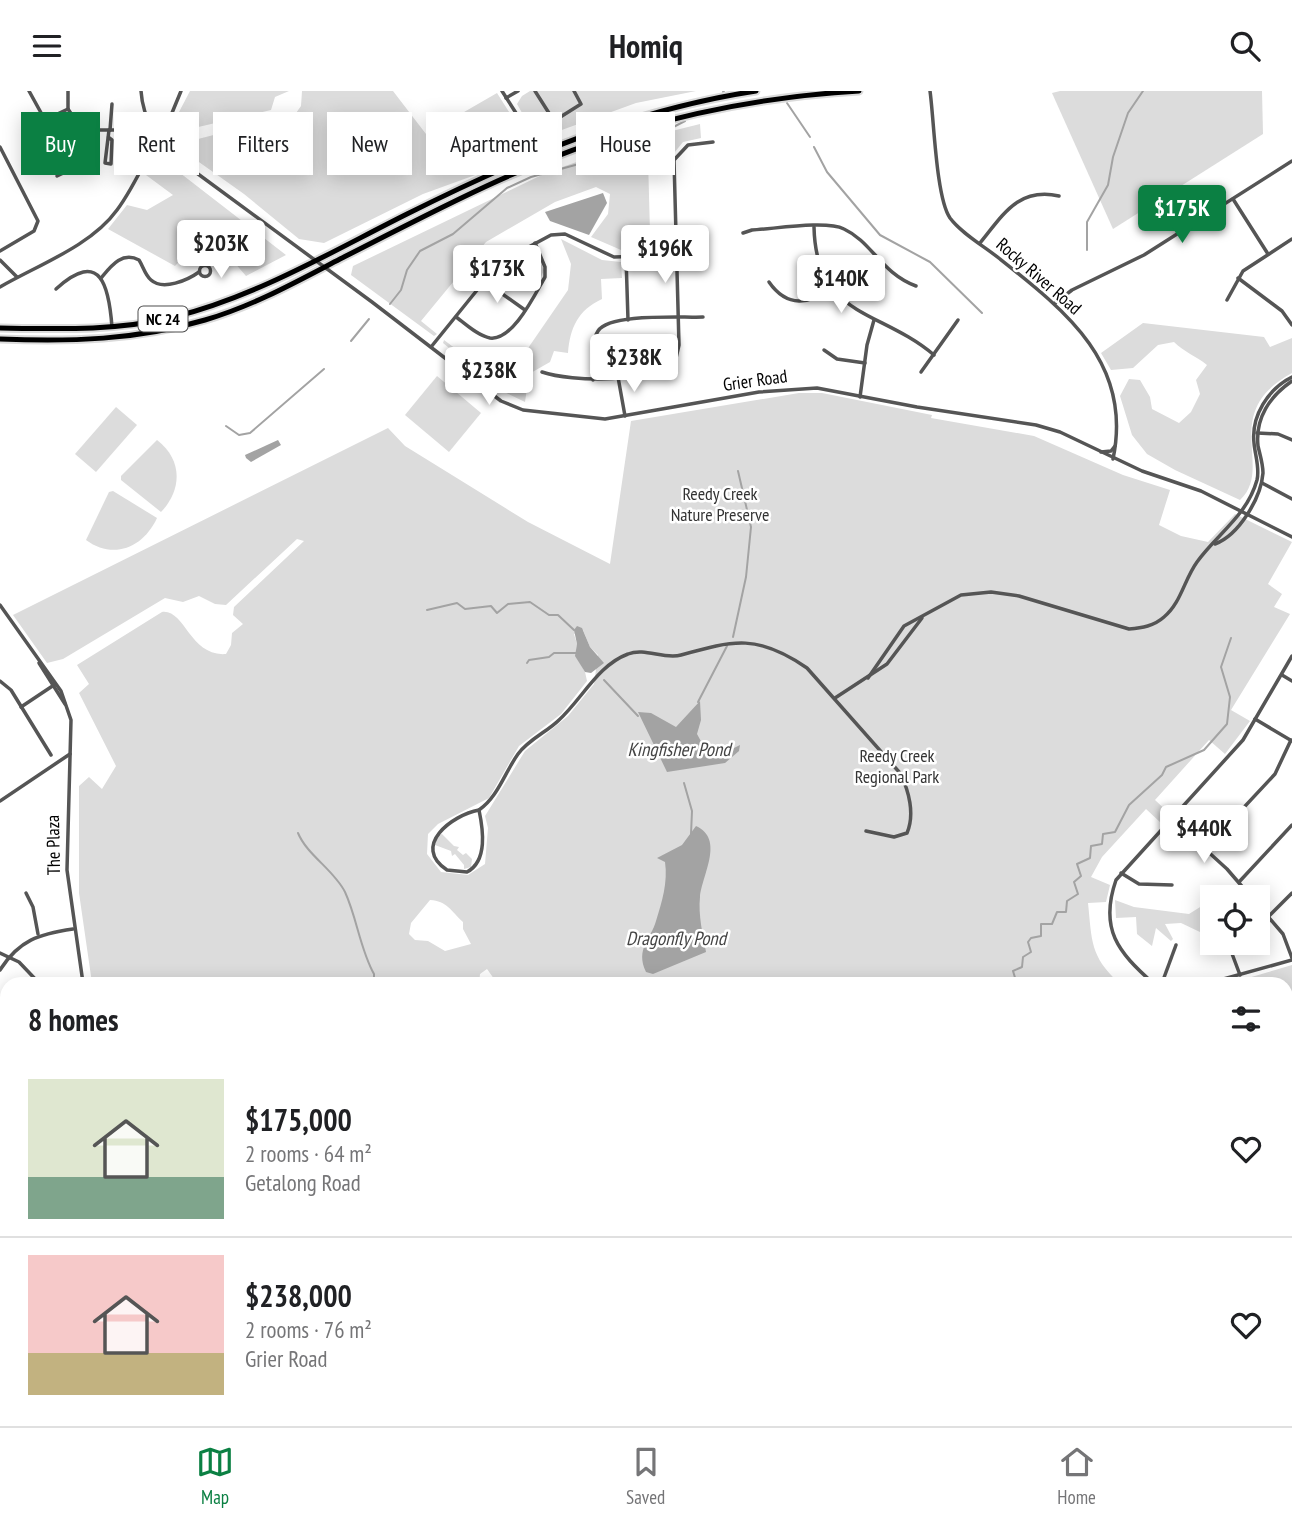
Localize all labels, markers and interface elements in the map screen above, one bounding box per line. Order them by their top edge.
text: Homiq [609,25,683,67]
icon: menu [28,27,66,65]
icon: search [1226,27,1264,65]
chip: Buy [21,112,100,175]
chip: Rent [114,112,199,175]
chip: Filters [213,112,313,175]
chip: New [327,112,412,175]
chip: Apartment [426,112,562,175]
chip: House [576,112,675,175]
pin: $175K [1133,185,1231,245]
text: $175K [1154,193,1210,222]
pin: $203K [172,221,270,280]
pin: $196K [616,225,714,285]
text: $203K [193,228,249,257]
text: $196K [637,233,693,262]
street label: Rocky River Road [992,233,1086,319]
pin: $173K [448,245,546,305]
text: $173K [469,253,525,282]
pin: $140K [792,255,890,315]
text: $140K [813,263,869,292]
road number: NC 24 [138,307,188,331]
pin: $238K [585,335,683,394]
text: $238K [606,342,662,371]
pin: $238K [440,347,538,407]
text: $238K [461,355,517,384]
street label: Grier Road [721,364,789,396]
park label: Reedy Creek Nature Preserve [671,482,769,526]
water label: Kingfisher Pond [628,737,733,761]
park label: Reedy Creek Regional Park [855,744,939,788]
pin: $440K [1155,805,1253,865]
text: $440K [1176,813,1232,842]
street label: The Plaza [41,815,65,875]
map controls [1200,885,1270,955]
button: locate [1200,885,1270,955]
water label: Dragonfly Pond [626,926,729,950]
text: 8 homes [28,1000,119,1039]
icon: filters [1227,1000,1265,1038]
text: $175,000 [245,1100,352,1139]
icon: home [84,1107,168,1191]
icon: heart [1227,1130,1265,1168]
text: 2 rooms · 64 m² [245,1139,372,1168]
text: Getalong Road [245,1168,361,1197]
text: $238,000 [245,1276,352,1315]
icon: home [84,1283,168,1367]
icon: heart [1227,1306,1265,1344]
text: 2 rooms · 76 m² [245,1315,372,1344]
text: Grier Road [245,1344,328,1373]
tab: Map [196,1443,234,1509]
tab: Saved [626,1443,665,1509]
tab: Home [1057,1443,1096,1509]

